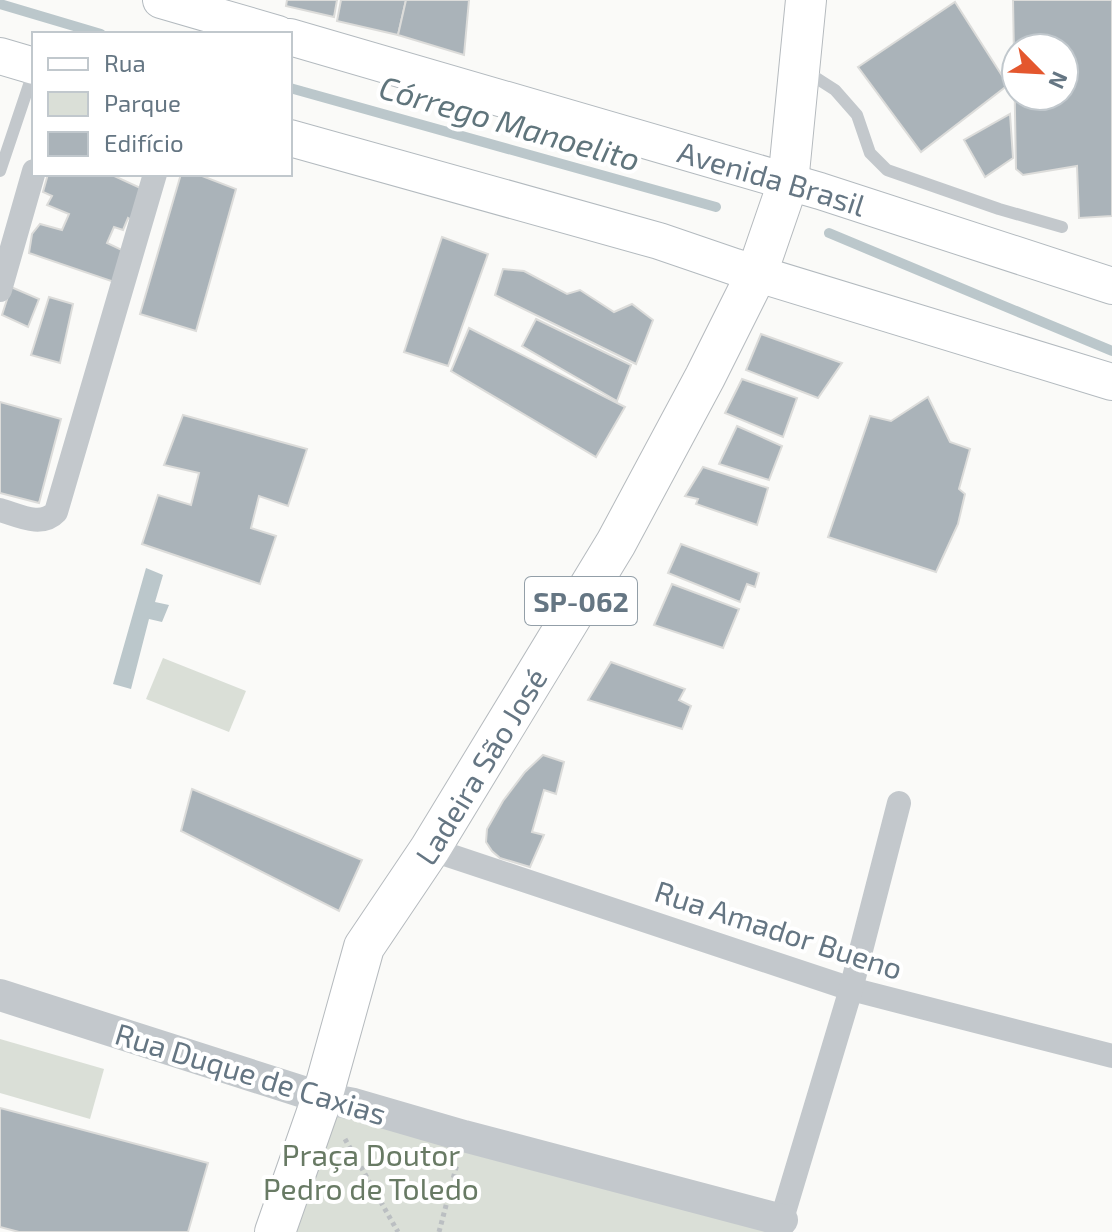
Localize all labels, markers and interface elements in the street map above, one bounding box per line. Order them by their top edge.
legend [32,32,292,176]
north arrow [1000,32,1080,112]
text: Rua [104,48,146,77]
water label: Córrego Manoelito [375,67,645,178]
text: N [1044,68,1074,93]
text: Parque [104,88,181,117]
text: Edifício [104,128,184,157]
street label: Avenida Brasil [674,133,870,223]
road number: SP-062 [525,577,637,625]
street label: Ladeira São José [407,661,554,871]
street label: Rua Amador Bueno [651,872,907,986]
street label: Rua Duque de Caxias [111,1015,391,1131]
park label: Praça Doutor Pedro de Toledo [263,1136,479,1206]

